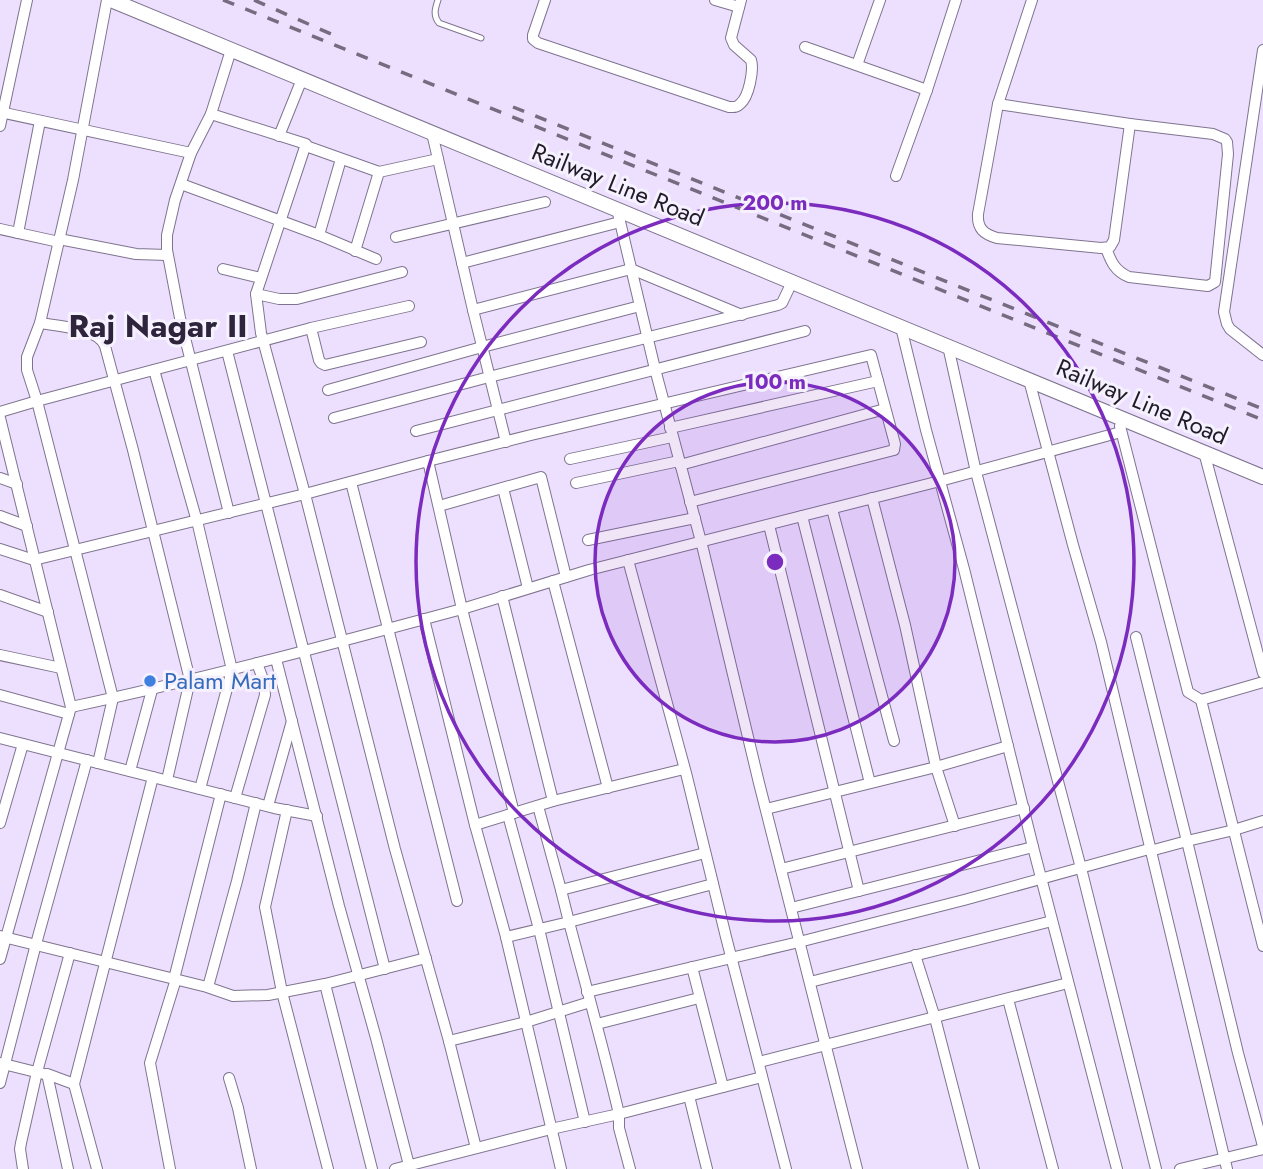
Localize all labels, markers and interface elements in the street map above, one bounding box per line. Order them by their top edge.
street label: Railway Line Road [527,134,710,235]
text: 200 m [742,188,808,218]
district label: Raj Nagar II [69,303,247,349]
street label: Railway Line Road [1051,350,1233,453]
text: 100 m [744,367,806,397]
centre of rings [763,550,787,574]
place label: Palam Mart [164,663,276,698]
marker: Palam Mart [142,673,158,689]

